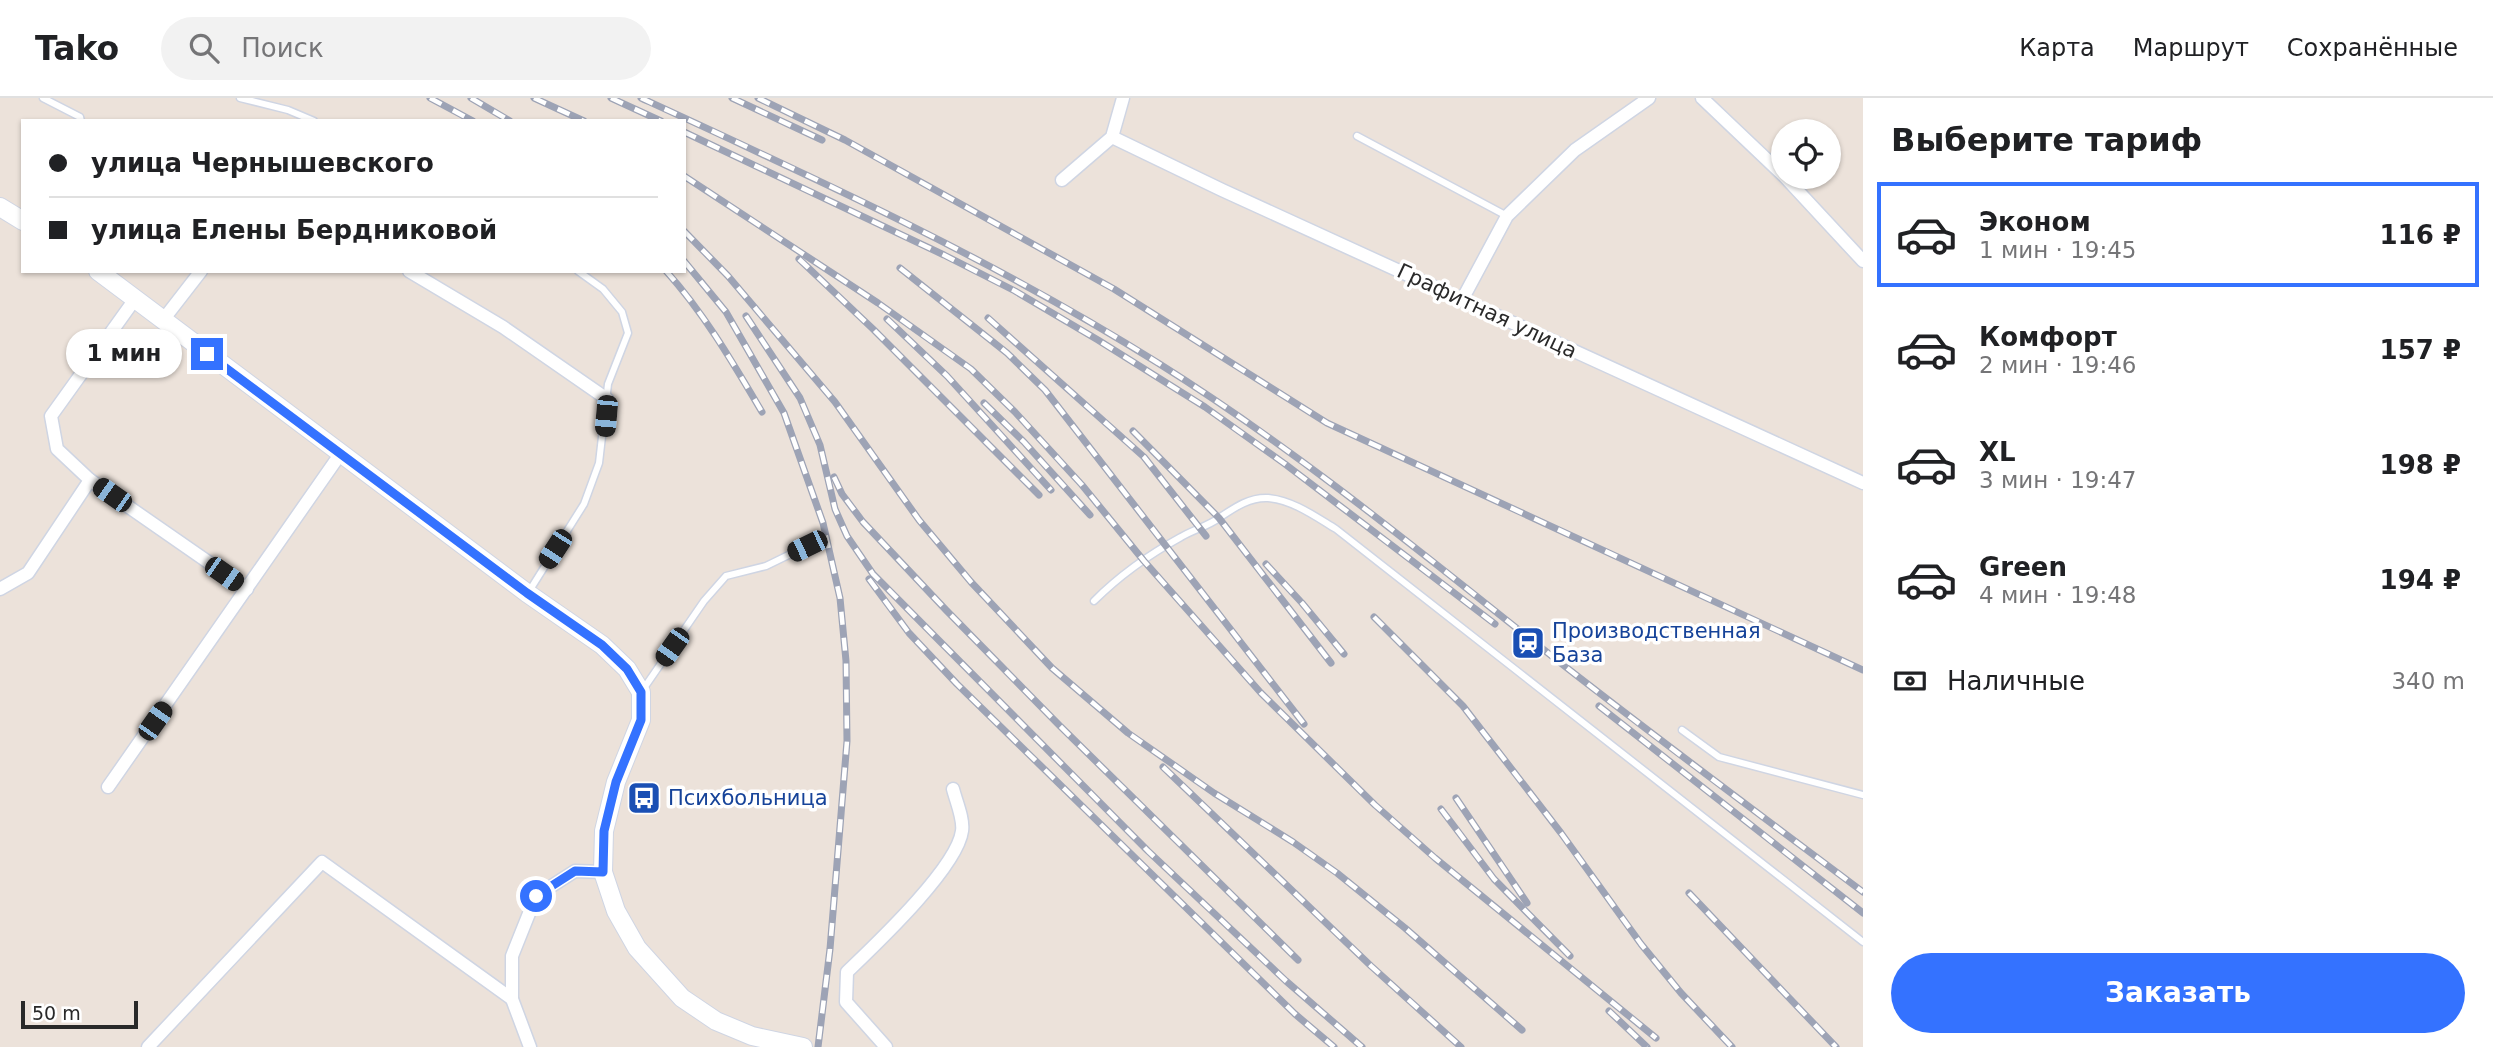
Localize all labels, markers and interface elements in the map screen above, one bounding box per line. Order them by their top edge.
search box [161,17,651,80]
text: Tako [35,29,119,68]
icon: search [185,29,223,67]
text: Поиск [241,33,324,63]
text: Карта [2019,34,2095,62]
text: Маршрут [2133,34,2249,62]
text: Сохранённые [2287,34,2458,62]
map controls [1771,119,1841,189]
button: locate [1771,119,1841,189]
text: Выберите тариф [1891,121,2202,159]
text: улица Чернышевского [91,148,434,178]
icon: car [1895,203,1958,266]
text: Эконом [1979,207,2091,237]
text: улица Елены Бердниковой [91,215,497,245]
text: 116 ₽ [2380,220,2461,250]
text: 1 мин · 19:45 [1979,237,2137,263]
street label: Графитная улица [1393,259,1581,363]
icon: car [1895,318,1958,381]
text: Комфорт [1979,322,2117,352]
callout: 1 мин [67,330,182,378]
text: 157 ₽ [2380,335,2461,365]
route end [191,338,223,370]
text: 1 мин [87,340,161,366]
text: 2 мин · 19:46 [1979,352,2137,378]
car [594,394,619,438]
icon: car [1895,433,1958,496]
text: XL [1979,437,2016,467]
text: 198 ₽ [2380,450,2461,480]
text: 3 мин · 19:47 [1979,467,2137,493]
car [89,474,136,516]
car [535,526,576,572]
car [784,527,831,565]
icon: car [1895,548,1958,611]
text: Green [1979,552,2067,582]
car [201,553,248,595]
text: 194 ₽ [2380,565,2461,595]
text: 4 мин · 19:48 [1979,582,2137,608]
place label: Производственная База [1552,619,1761,667]
car [652,624,693,670]
station icon: Производственная База [1509,624,1547,662]
icon: cash [1891,662,1929,700]
text: Наличные [1947,666,2085,696]
text: 340 m [2391,668,2465,694]
car [135,698,176,744]
bus stop icon: Психбольница [625,779,663,817]
place label: Психбольница [668,786,828,810]
route start [520,880,552,912]
button: Заказать [1891,953,2465,1033]
scale bar [21,998,138,1030]
text: 50 m [32,1002,81,1024]

